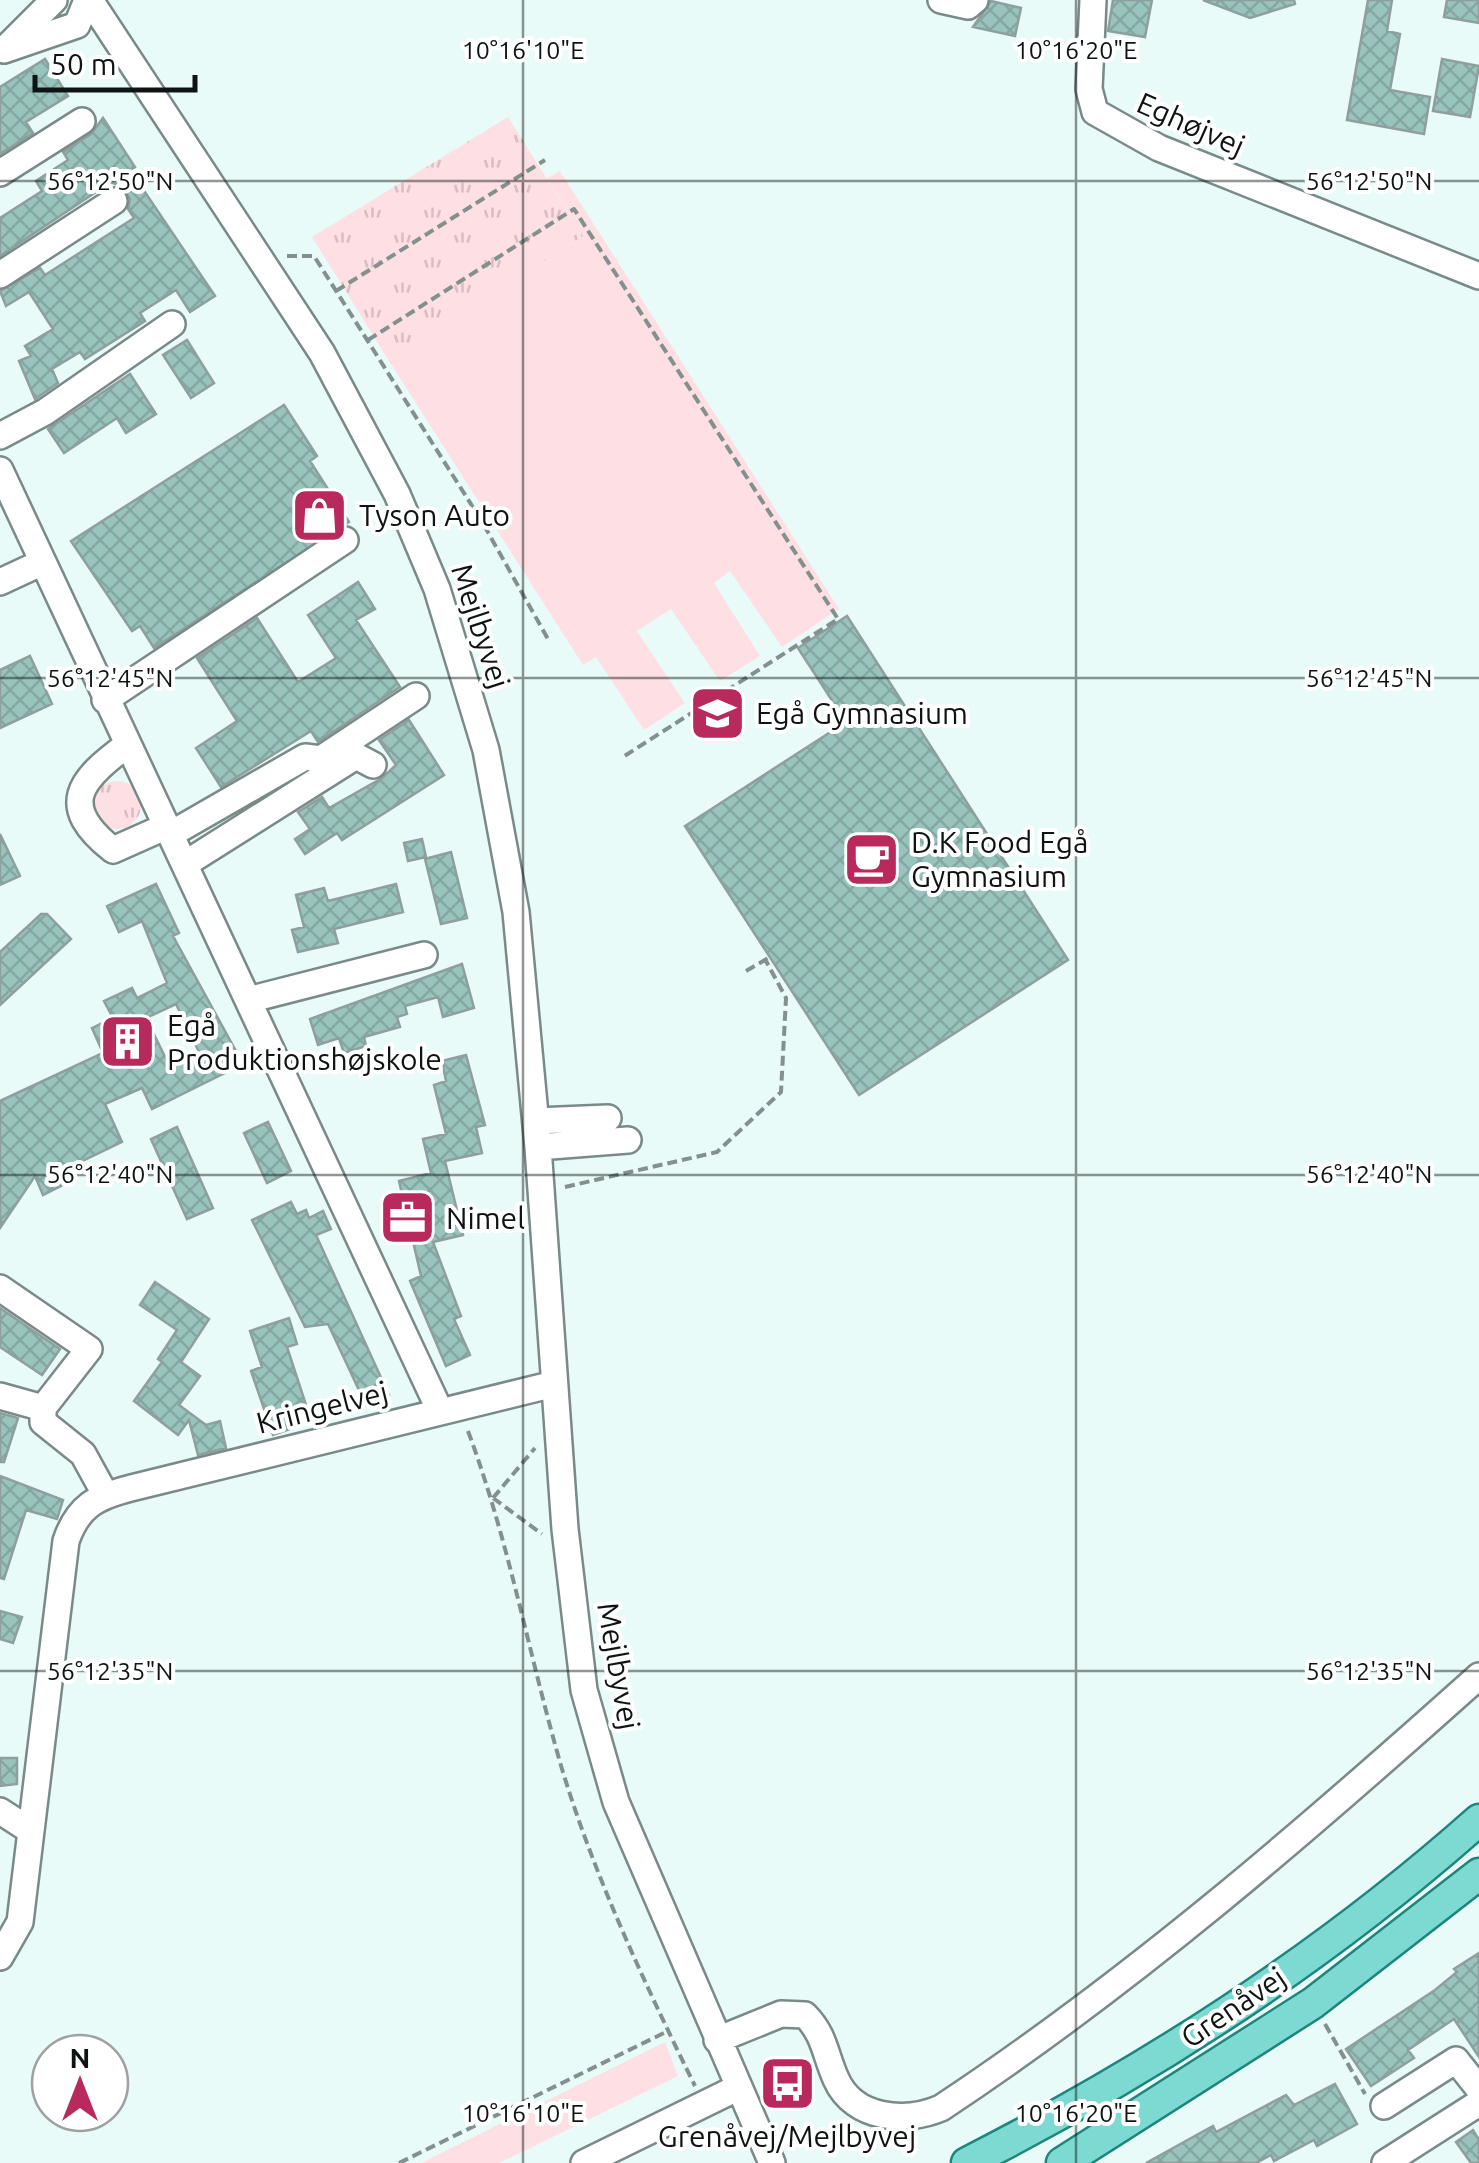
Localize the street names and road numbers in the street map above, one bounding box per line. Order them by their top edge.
street label: Eghøjvej [1132,85,1250,163]
street label: Mejlbyvej [445,560,517,692]
street label: Kringelvej [253,1374,391,1440]
street label: Mejlbyvej [591,1600,647,1732]
street label: Grenåvej [1174,1960,1292,2054]

